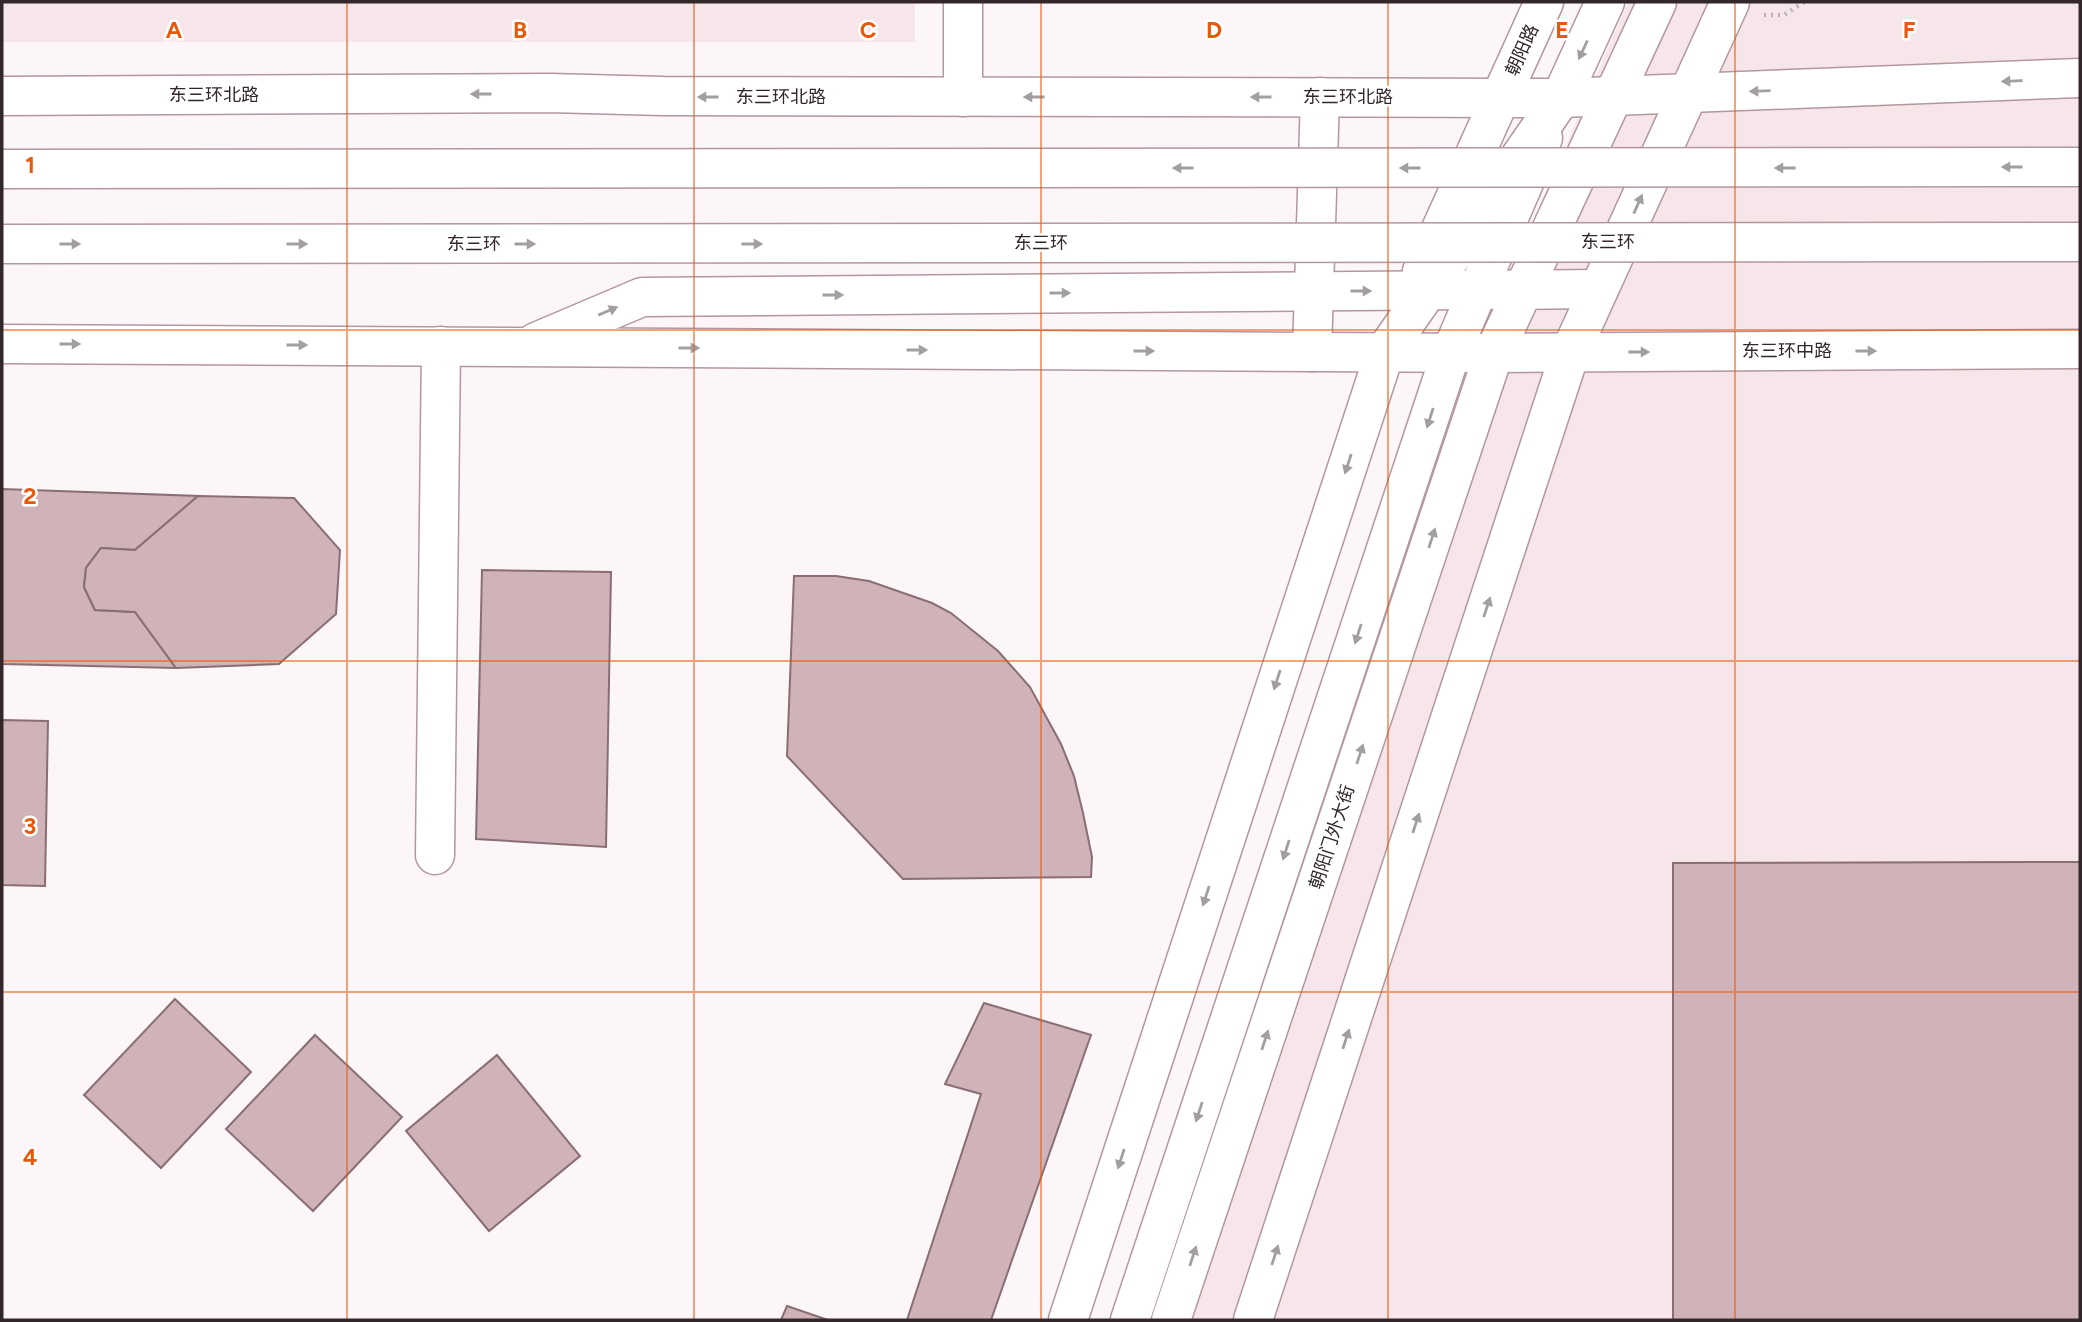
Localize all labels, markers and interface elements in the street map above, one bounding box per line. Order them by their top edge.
text: A [166,16,183,44]
text: B [513,16,527,44]
text: C [860,16,877,44]
text: D [1206,16,1222,44]
text: E [1555,16,1569,44]
text: F [1903,16,1916,44]
street label: 朝阳路 [1501,21,1543,79]
one-way arrow [1577,40,1589,60]
one-way arrow [2001,75,2023,86]
street label: 东三环北路 [169,84,259,106]
one-way arrow [1749,85,1771,96]
street label: 东三环北路 [736,86,826,108]
street label: 东三环北路 [1303,86,1393,108]
one-way arrow [469,88,491,100]
one-way arrow [697,91,719,102]
one-way arrow [1022,91,1044,103]
one-way arrow [1250,91,1272,103]
text: 1 [25,151,35,179]
one-way arrow [2001,161,2023,173]
one-way arrow [1171,162,1193,174]
one-way arrow [1399,162,1421,174]
one-way arrow [1773,162,1795,174]
one-way arrow [1633,194,1644,215]
street label: 东三环 [1581,231,1635,253]
street label: 东三环 [1014,232,1068,254]
street label: 东三环 [447,233,501,255]
one-way arrow [59,238,81,250]
one-way arrow [287,238,309,250]
one-way arrow [514,238,536,250]
one-way arrow [742,238,764,250]
one-way arrow [1350,285,1372,297]
one-way arrow [1049,287,1071,299]
one-way arrow [822,289,844,301]
one-way arrow [598,305,618,317]
one-way arrow [59,338,81,350]
one-way arrow [287,340,309,351]
street label: 东三环中路 [1742,340,1832,362]
one-way arrow [678,343,700,354]
one-way arrow [906,344,928,356]
one-way arrow [1855,345,1877,357]
one-way arrow [1133,346,1155,357]
one-way arrow [1628,346,1650,358]
one-way arrow [1424,407,1434,428]
one-way arrow [1342,453,1353,474]
text: 2 [23,482,37,510]
one-way arrow [1427,528,1438,549]
one-way arrow [1482,596,1493,617]
one-way arrow [1352,623,1363,644]
one-way arrow [1271,670,1282,691]
one-way arrow [1355,744,1366,765]
street label: 朝阳门外大街 [1305,782,1359,892]
text: 3 [24,812,36,840]
one-way arrow [1412,812,1422,833]
one-way arrow [1281,839,1291,860]
one-way arrow [1200,886,1211,907]
one-way arrow [1260,1029,1271,1050]
one-way arrow [1341,1029,1351,1050]
one-way arrow [1193,1102,1204,1123]
text: 4 [23,1143,37,1171]
one-way arrow [1115,1149,1125,1170]
one-way arrow [1188,1245,1198,1266]
one-way arrow [1270,1245,1281,1266]

